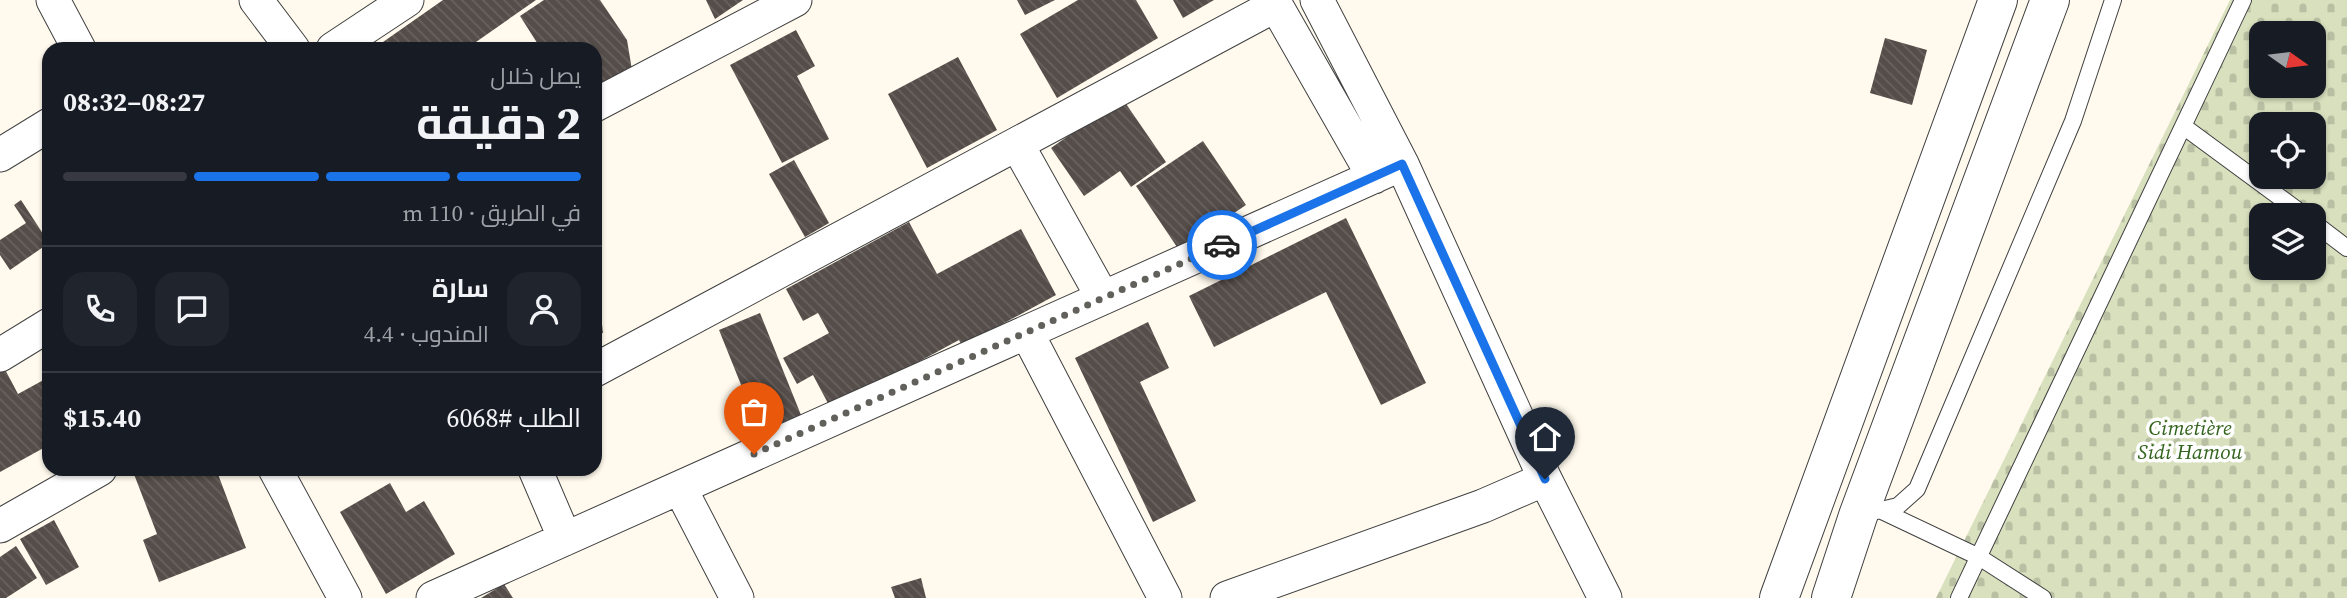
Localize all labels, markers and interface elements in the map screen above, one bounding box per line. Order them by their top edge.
north arrow [2249,21,2326,98]
map controls [2249,21,2326,280]
text: يصل خلال [490,60,581,92]
text: 08:27–08:32 [63,84,205,120]
text: 2 دقيقة [416,91,581,154]
button: locate [2249,112,2326,189]
text: في الطريق · 110 m [403,197,581,229]
button: layers [2249,203,2326,280]
courier [1187,210,1257,280]
icon: car [1203,226,1241,264]
text: سارة [432,270,489,306]
button: phone [63,272,137,346]
button: chat [155,272,229,346]
button: person [507,272,581,346]
text: المندوب · 4.4 [364,318,489,350]
pin [724,382,784,454]
icon: bag [735,393,773,431]
text: $15.40 [63,400,141,436]
text: الطلب #6068 [446,400,581,436]
pin [1515,407,1575,479]
park label: Cimetière Sidi Hamou [2138,413,2242,466]
icon: home [1526,418,1564,456]

